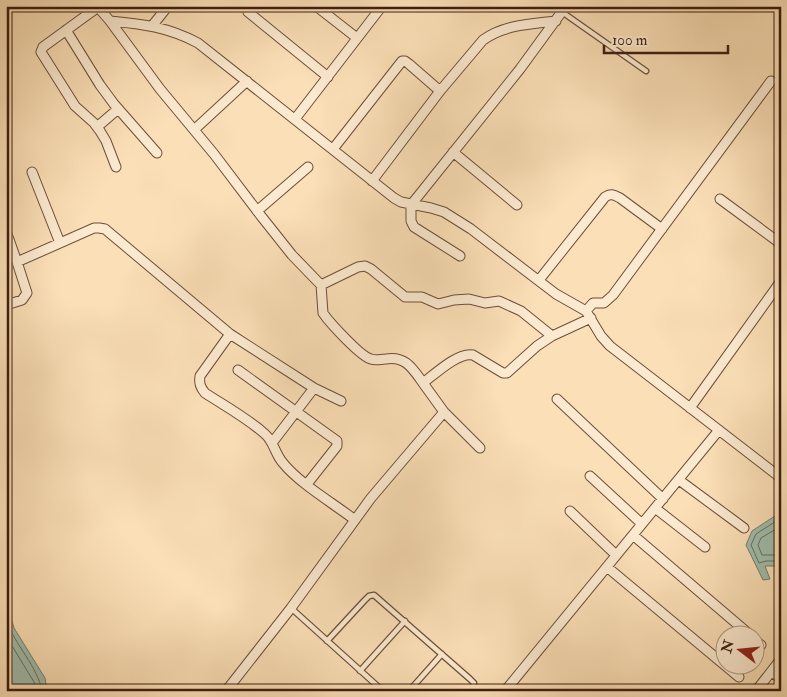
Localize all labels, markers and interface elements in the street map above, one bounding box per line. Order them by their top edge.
scale bar [604,22,728,54]
text: 100 m [612,31,648,50]
north arrow [714,624,764,674]
text: N [718,638,738,656]

